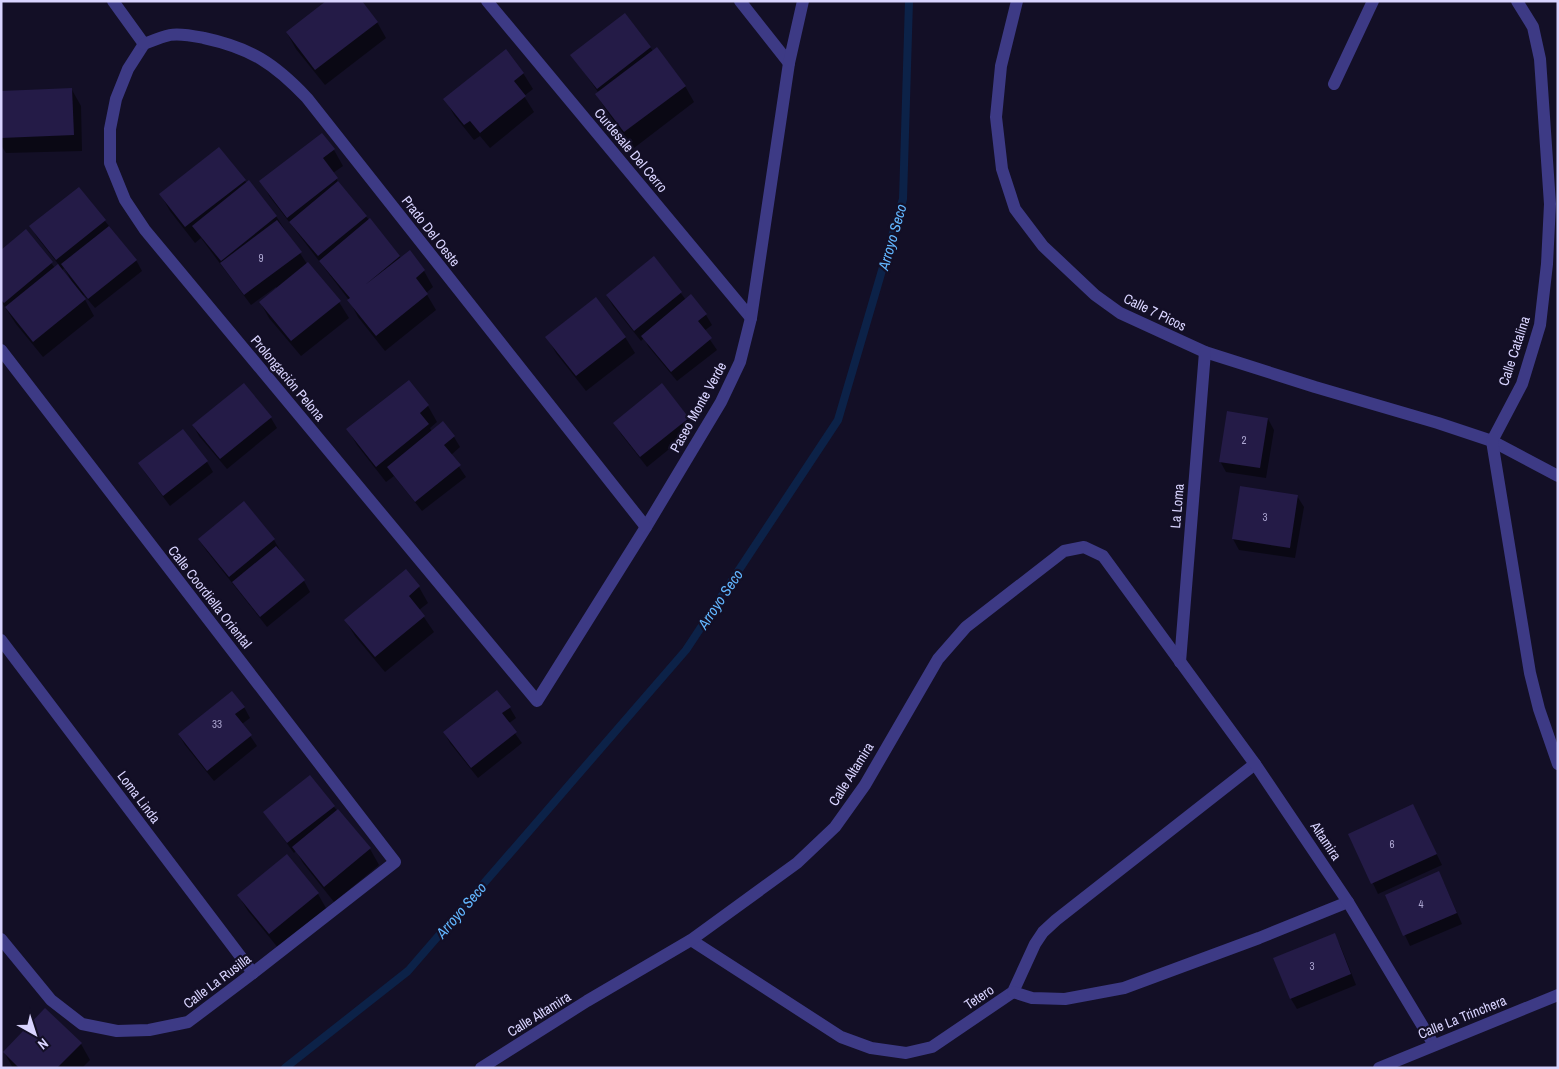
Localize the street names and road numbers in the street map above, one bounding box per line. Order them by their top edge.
street label: Curdesale Del Cerro [590,104,672,196]
street label: Prado Del Oeste [398,192,464,270]
street label: Calle 7 Picos [1121,289,1190,335]
street label: Calle Catalina [1494,313,1534,388]
street label: Prolongación Pelona [247,331,330,425]
street label: Paseo Monte Verde [666,359,730,455]
street label: La Loma [1166,482,1188,529]
street label: Calle Coordiella Oriental [164,542,256,652]
street label: Calle Altamira [824,738,878,809]
street label: Loma Linda [114,767,165,827]
street label: Altamira [1306,817,1346,864]
street label: Calle La Rusilla [179,949,255,1012]
street label: Tetero [961,981,997,1013]
street label: Calle Altamira [504,987,575,1041]
street label: Calle La Trinchera [1415,991,1509,1043]

